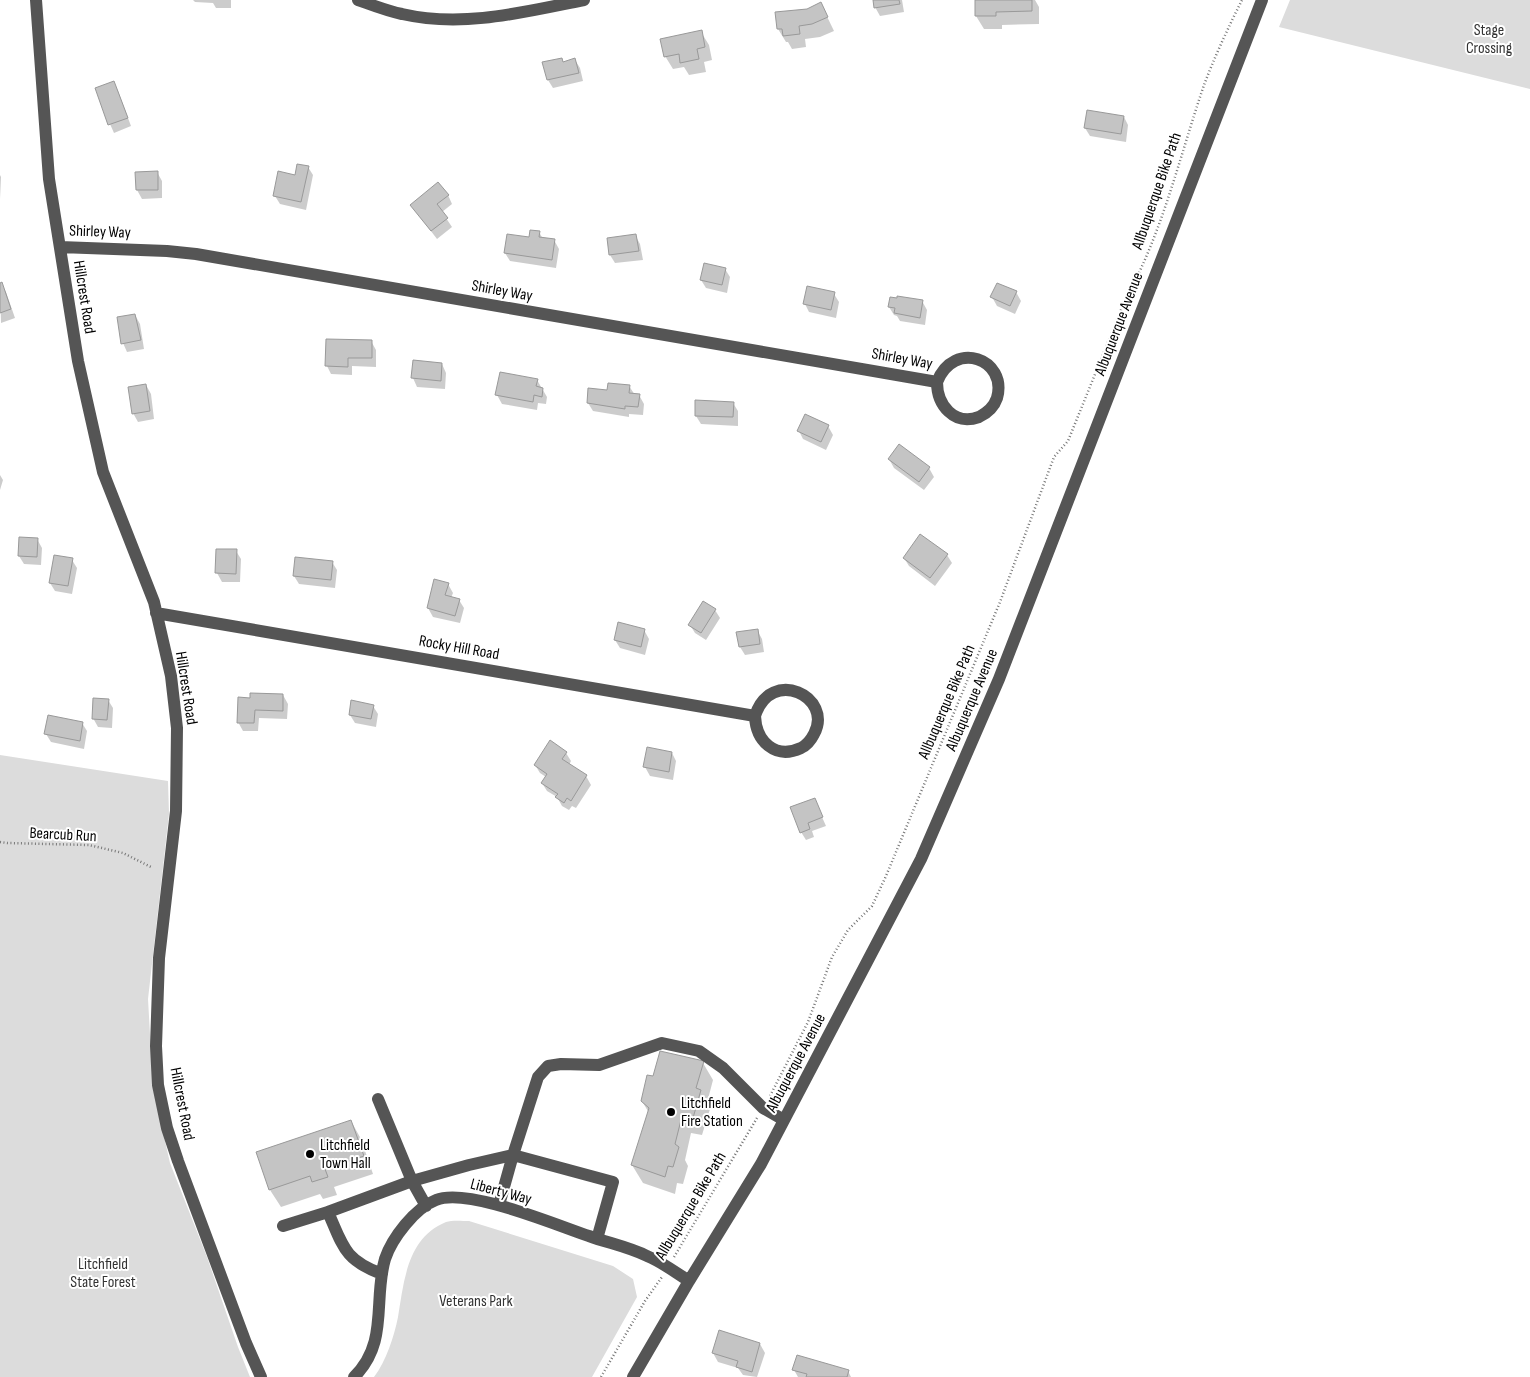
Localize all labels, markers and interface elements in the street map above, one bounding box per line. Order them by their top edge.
park label: Stage Crossing [1466,21,1512,58]
street label: Allbuquerque Bike Path [1128,130,1186,253]
street label: Shirley Way [69,221,131,243]
street label: Hillcrest Road [69,259,99,335]
street label: Albuquerque Avenue [1090,270,1147,379]
street label: Shirley Way [470,276,534,306]
street label: Shirley Way [870,344,934,374]
street label: Rocky Hill Road [417,632,501,664]
street label: Allbuquerque Bike Path [914,642,980,763]
street label: Albuquerque Avenue [942,646,1002,755]
street label: Hillcrest Road [171,650,201,726]
street label: Bearcub Run [29,824,97,846]
street label: Albuquerque Avenue [762,1010,830,1116]
street label: Hillcrest Road [166,1066,198,1142]
place label: Litchfield Fire Station [681,1094,743,1131]
marker: Litchfield Fire Station [665,1106,677,1118]
place label: Litchfield Town Hall [320,1136,371,1173]
marker: Litchfield Town Hall [304,1148,316,1160]
street label: Allbuquerque Bike Path [651,1149,731,1264]
street label: Liberty Way [468,1175,534,1209]
park label: Litchfield State Forest [70,1255,136,1292]
park label: Veterans Park [439,1292,513,1311]

